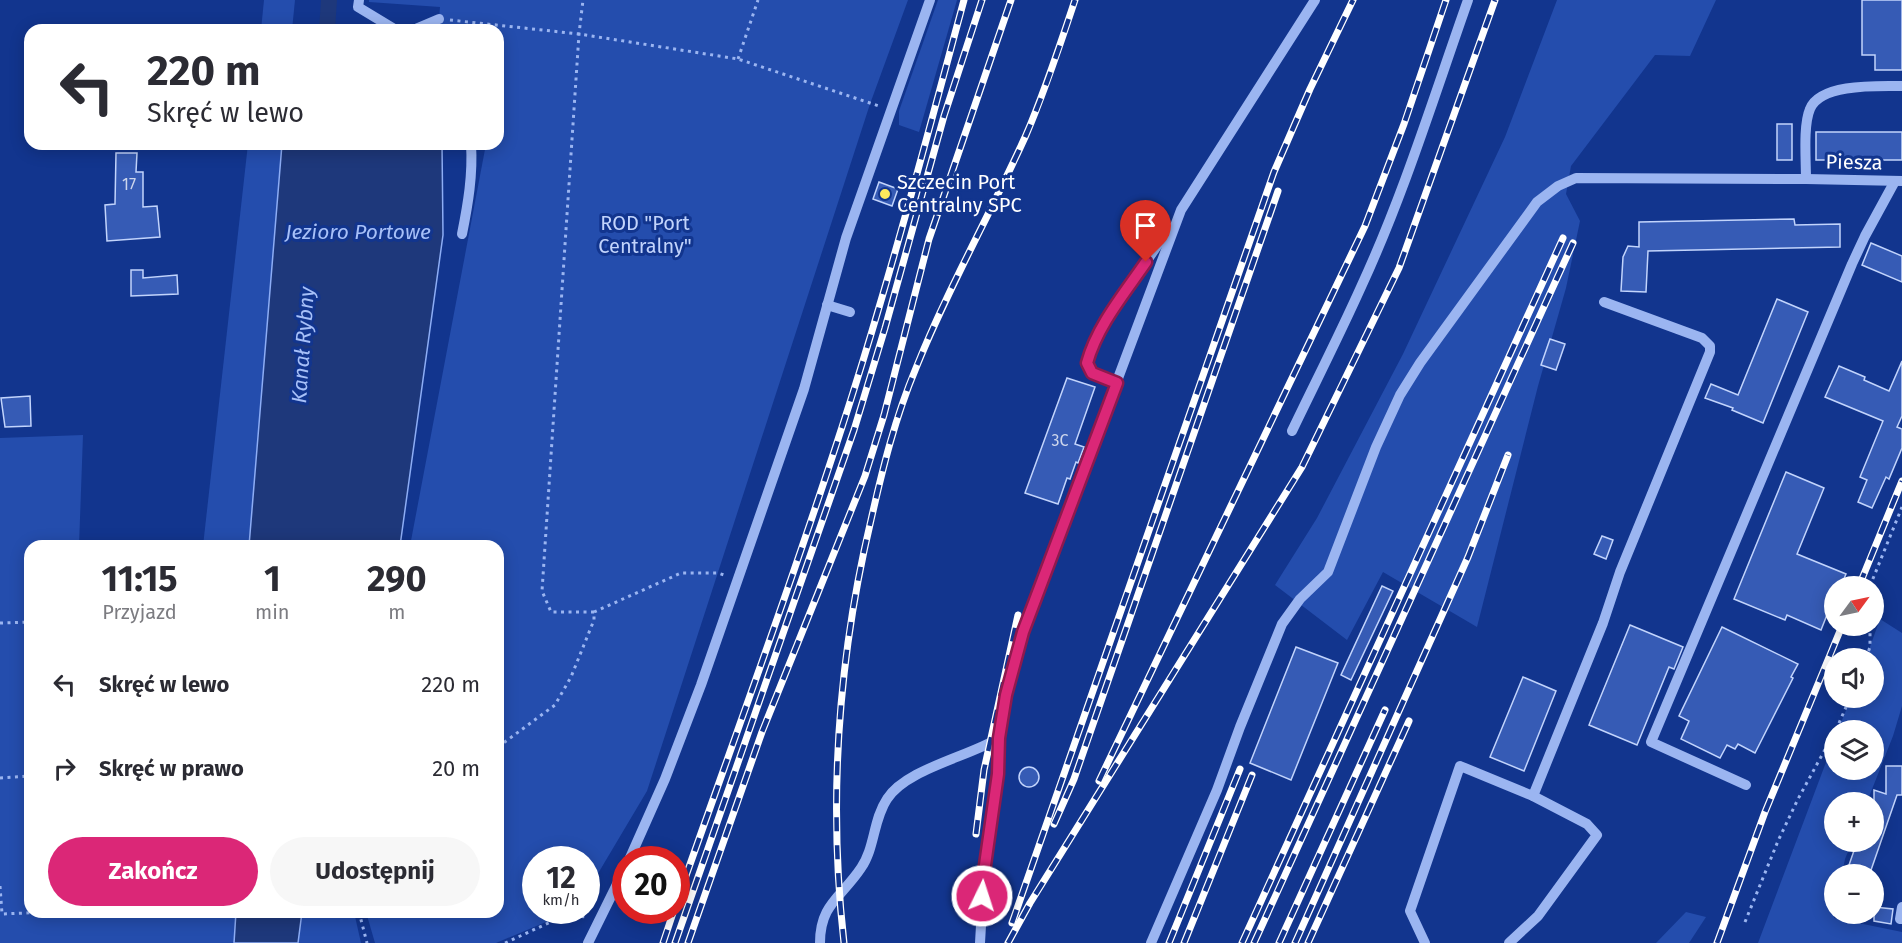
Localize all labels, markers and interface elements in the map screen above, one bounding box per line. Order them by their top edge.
text: 220 m [147,46,260,96]
icon: left [48,48,126,126]
text: Skręć w lewo [147,97,304,129]
street label: Piesza [1825,150,1883,174]
place label: Szczecin Port Centralny SPC [897,170,1022,217]
house number: 17 [122,175,136,194]
marker: Szczecin Port Centralny SPC [878,187,892,201]
pin [1120,200,1171,262]
icon: arrive [1129,209,1162,242]
park label: ROD "Port Centralny" [598,211,692,258]
water label: Jezioro Portowe [284,219,431,245]
water label: Kanał Rybny [286,285,320,404]
house number: 3C [1052,431,1069,450]
text: 11:15 [101,557,178,601]
text: 1 [264,557,281,601]
text: 290 [367,557,427,601]
north arrow [1824,576,1884,636]
map controls [1824,576,1884,924]
text: Przyjazd [102,600,177,624]
text: min [255,600,290,624]
text: m [388,600,405,624]
button: sound [1824,648,1884,708]
icon: left [48,668,81,701]
text: Skręć w lewo [99,671,229,698]
text: 220 m [421,671,480,698]
button: layers [1824,720,1884,780]
icon: right [48,752,81,785]
text: Skręć w prawo [99,755,244,782]
text: 20 m [432,755,480,782]
button: + [1824,792,1884,852]
button: Zakończ [48,837,258,906]
button: Udostępnij [270,837,480,906]
speed limit sign: 20 [612,846,690,924]
text: 12 [546,860,576,896]
position arrow [950,864,1014,928]
button: − [1824,864,1884,924]
text: km/h [542,891,580,909]

